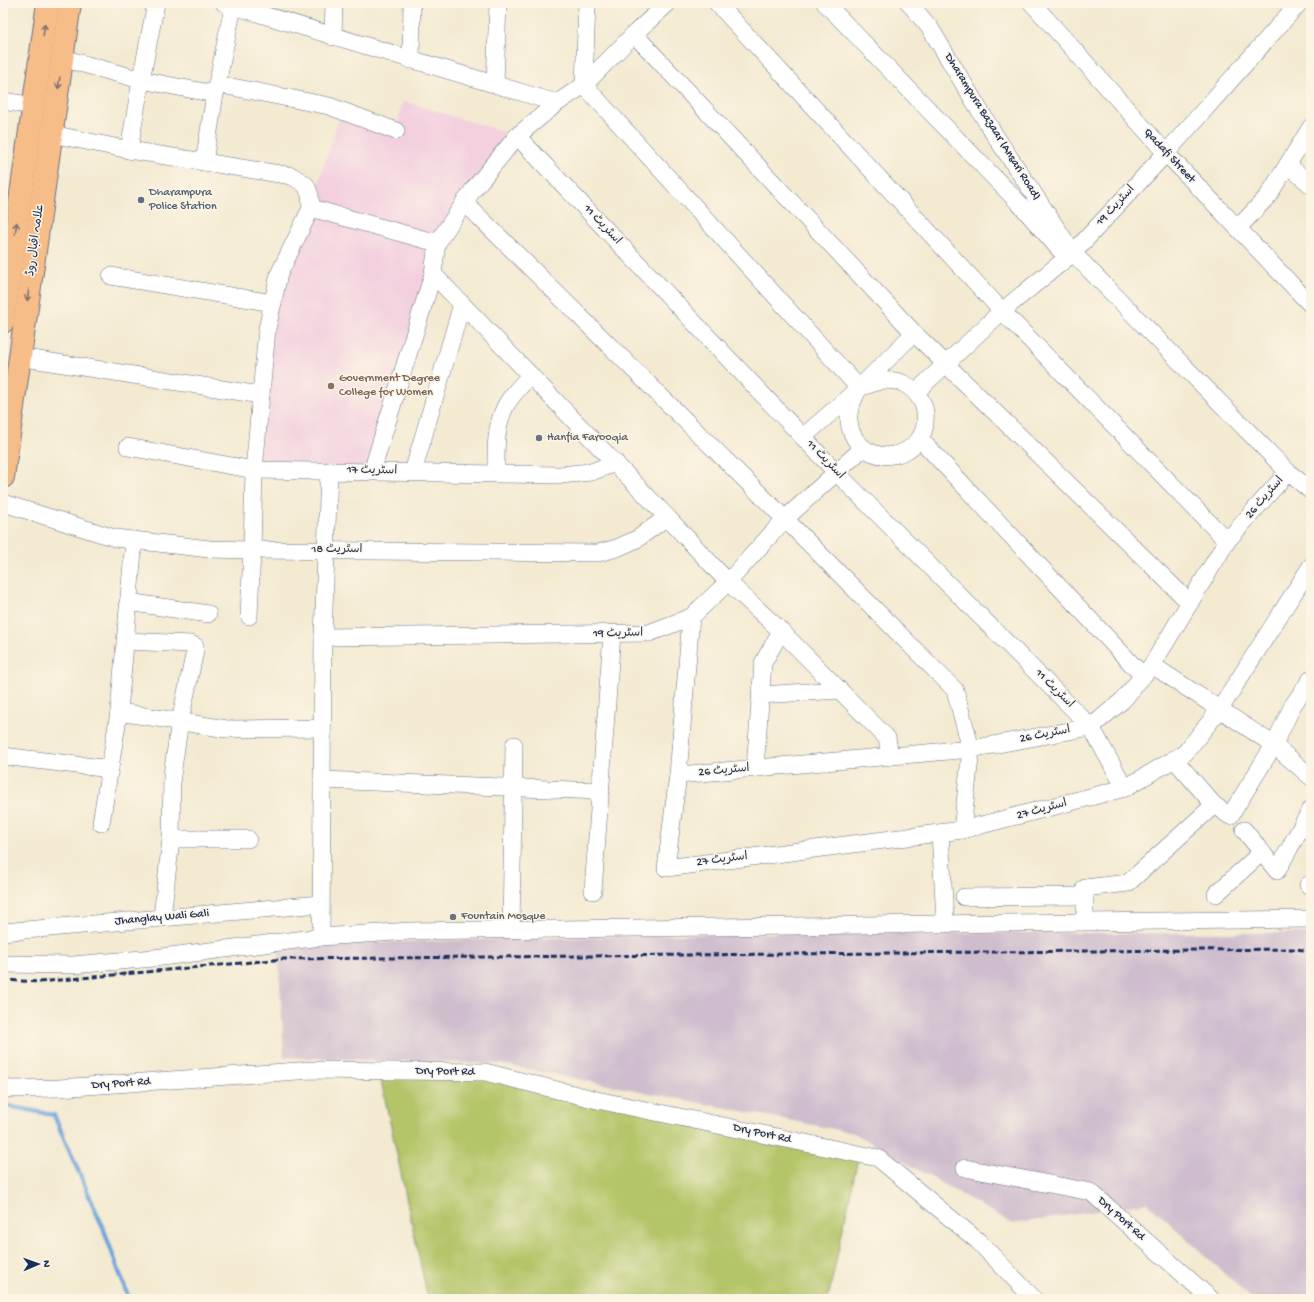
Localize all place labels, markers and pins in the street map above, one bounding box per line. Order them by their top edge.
place label: Dharampura Police Station [148,186,217,214]
marker: Dharampura Police Station [136,195,146,205]
place label: Government Degree College for Women [339,372,441,400]
marker: Government Degree College for Women [326,381,336,391]
place label: Hanfia Farooqia [547,431,628,445]
marker: Hanfia Farooqia [534,433,544,443]
place label: Fountain Mosque [460,910,546,924]
marker: Fountain Mosque [448,912,458,922]

